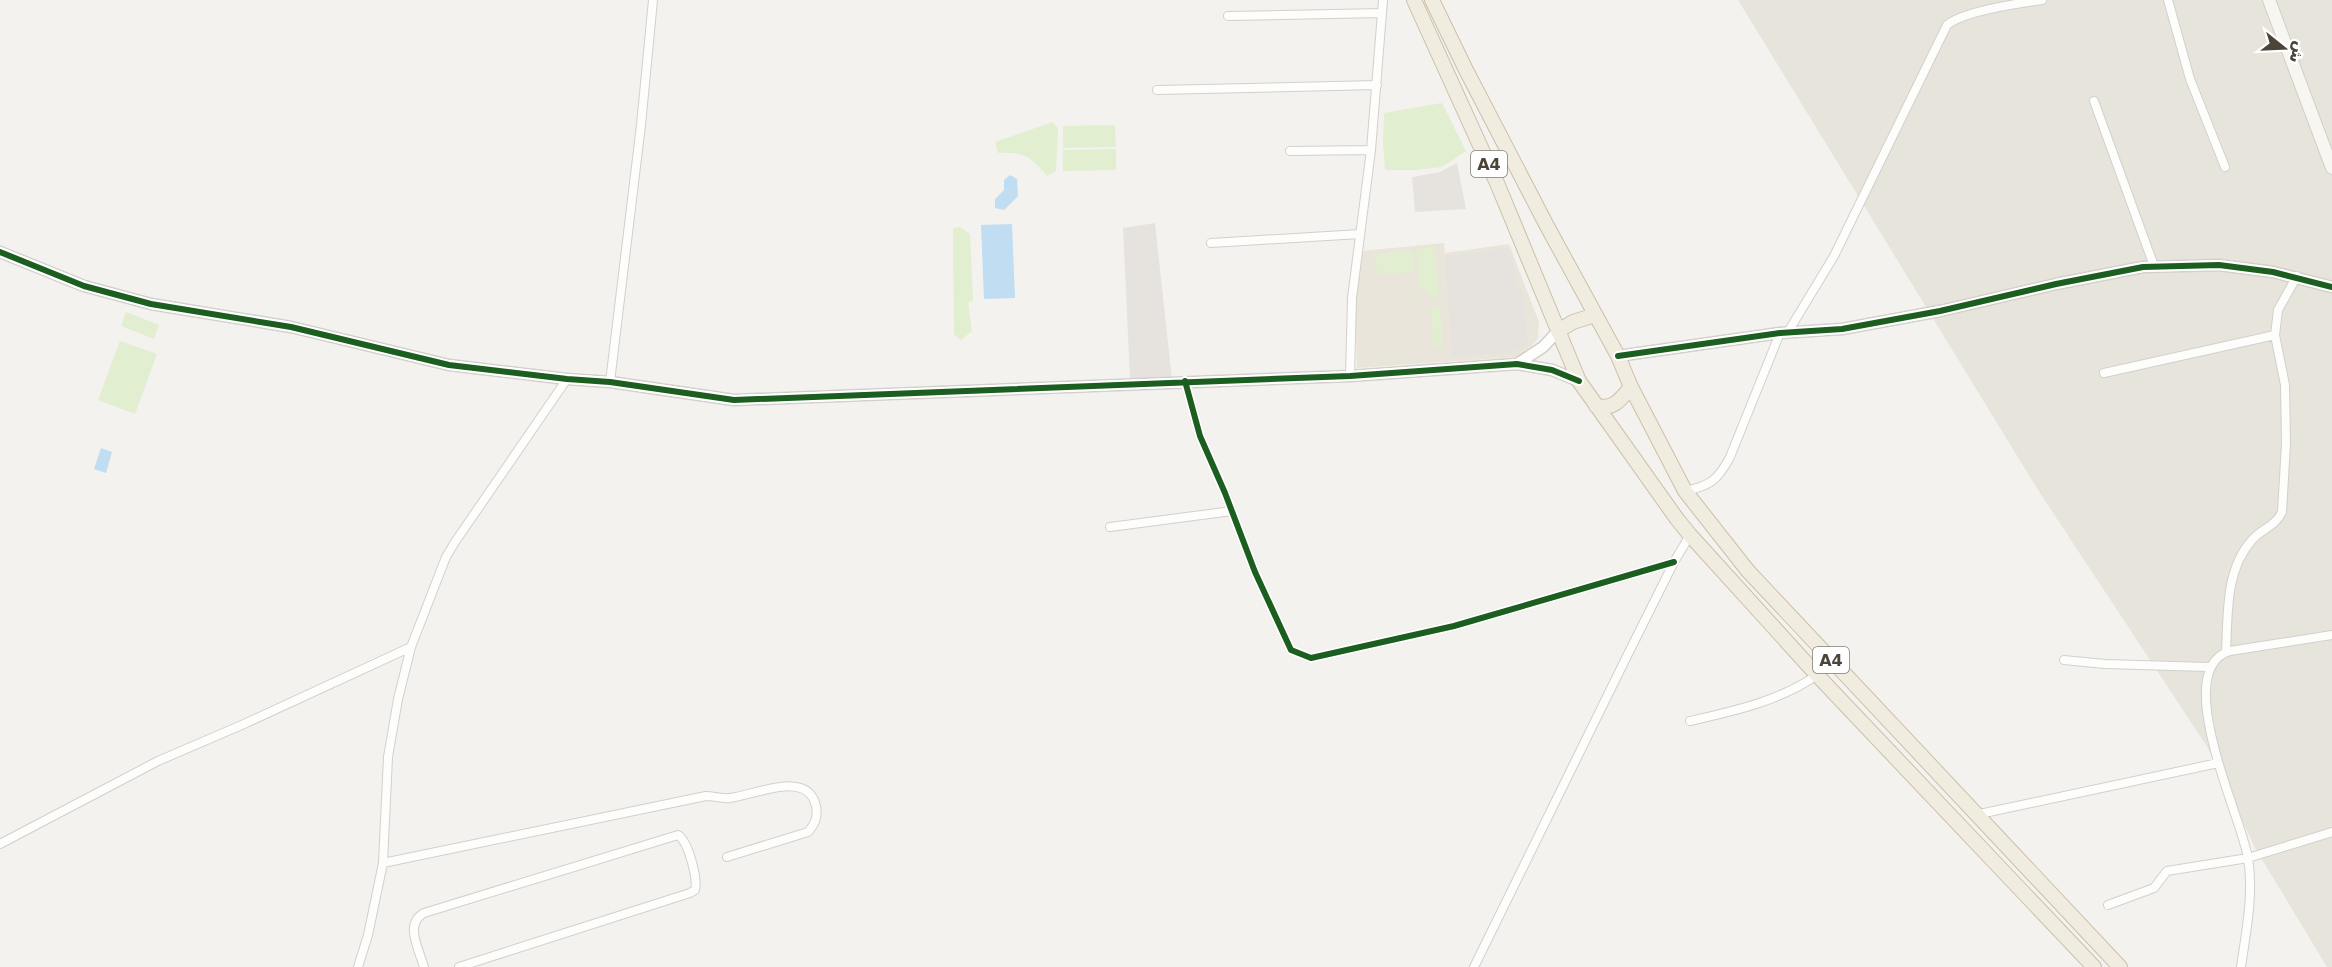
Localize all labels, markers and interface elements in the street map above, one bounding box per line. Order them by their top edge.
north arrow [2254,18,2314,78]
text: ش [2285,39,2310,66]
road number: A4 [1471,151,1507,177]
road number: A4 [1813,647,1849,673]

